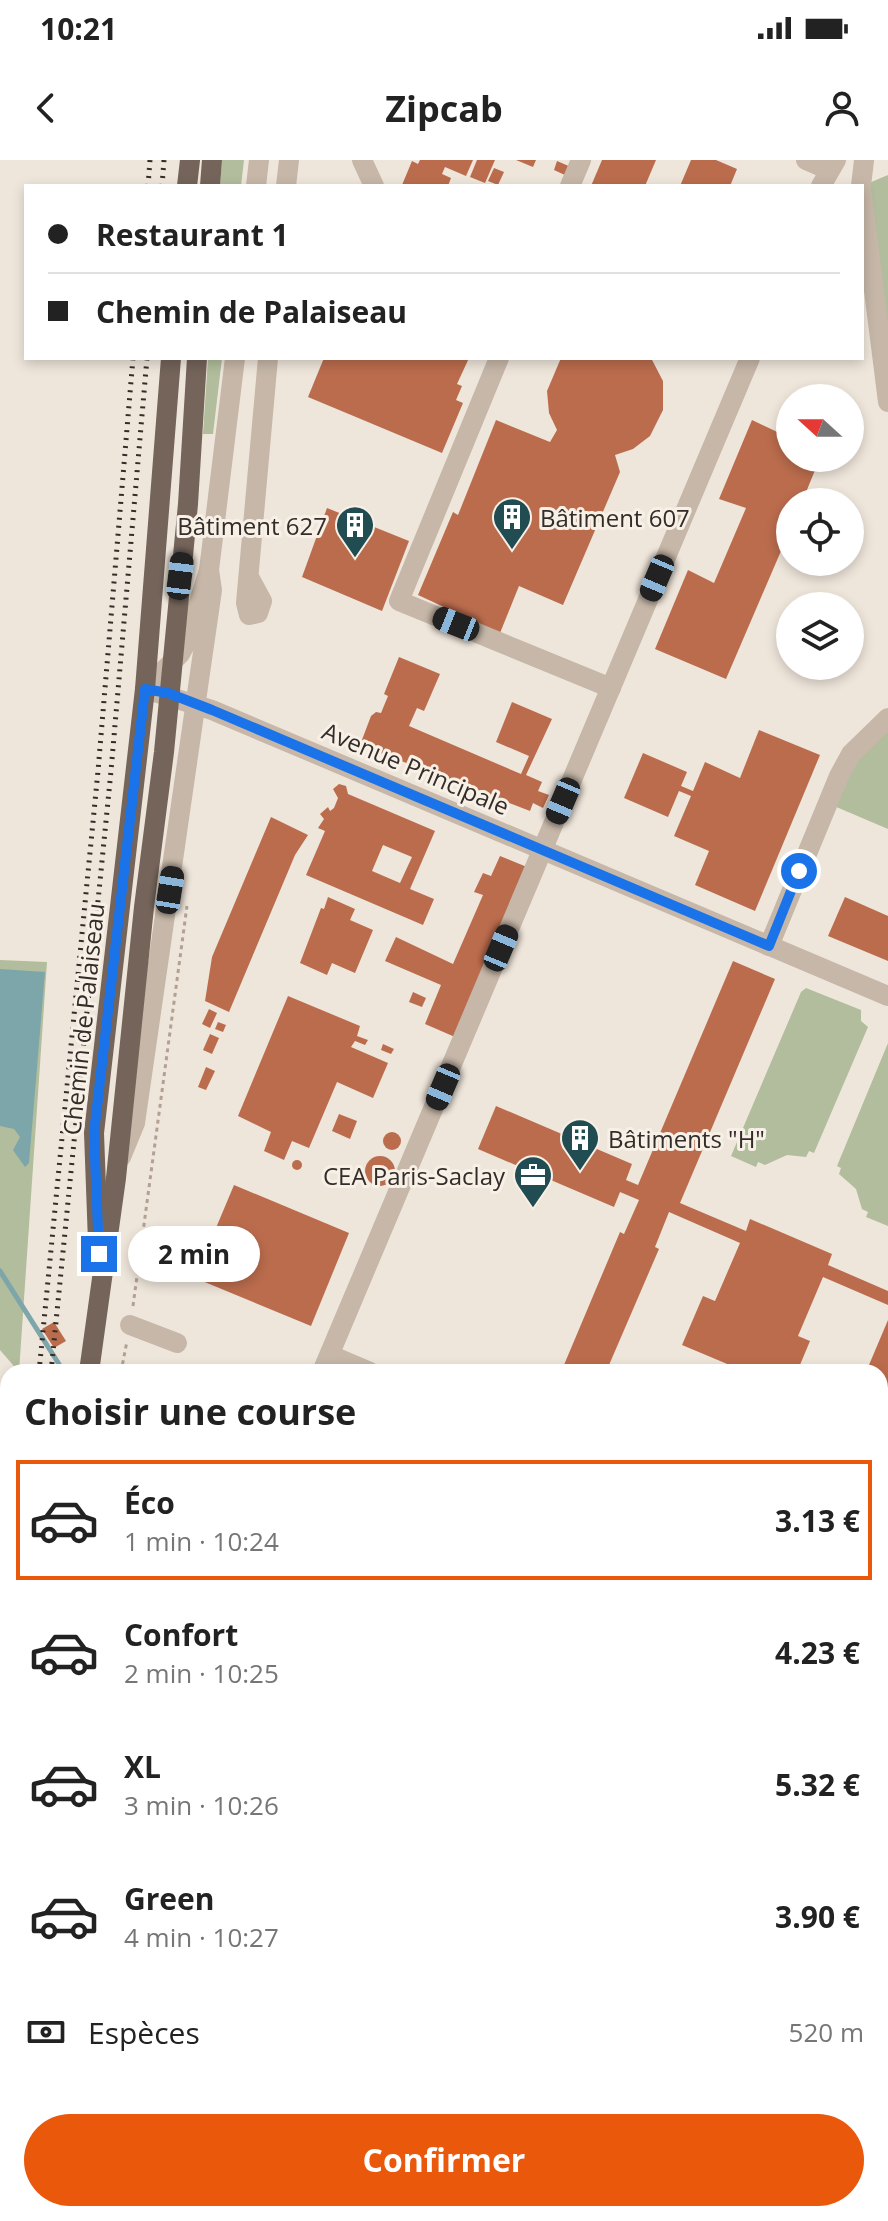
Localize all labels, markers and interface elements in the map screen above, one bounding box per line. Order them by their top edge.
text: 10:21 [40,8,117,49]
text: Zipcab [385,84,503,133]
icon: back [24,86,68,130]
icon: person [820,86,864,130]
text: Restaurant 1 [96,214,289,255]
text: Chemin de Palaiseau [96,291,407,332]
north arrow [776,384,864,472]
map controls [776,384,864,680]
button: locate [776,488,864,576]
building icon: Bâtiment 607 [491,496,533,551]
place label: Bâtiment 607 [540,501,690,534]
building icon: Bâtiment 627 [334,504,376,559]
place label: Bâtiment 627 [177,509,327,542]
car [165,551,195,601]
car [637,551,677,605]
button: layers [776,592,864,680]
car [429,604,483,644]
street label: Avenue Principale [318,714,514,822]
car [543,774,583,828]
route start [781,853,817,889]
car [154,864,186,916]
street label: Chemin de Palaiseau [54,901,112,1137]
car [481,921,521,975]
car [423,1060,463,1114]
building icon: Bâtiments "H" [559,1117,601,1172]
place label: Bâtiments "H" [608,1122,765,1155]
office icon: CEA Paris-Saclay [512,1154,554,1209]
place label: CEA Paris-Saclay [323,1159,506,1192]
callout: 2 min [127,1226,259,1282]
route end [81,1236,117,1272]
text: 2 min [158,1236,230,1272]
text: Choisir une course [24,1387,356,1436]
text: Éco [124,1482,175,1523]
icon: car [28,1484,100,1556]
text: 3.13 € [775,1500,860,1541]
text: 1 min · 10:24 [124,1523,279,1559]
text: Confort [124,1614,238,1655]
icon: car [28,1616,100,1688]
text: 4.23 € [775,1632,860,1673]
text: 2 min · 10:25 [124,1655,279,1691]
text: XL [124,1746,161,1787]
icon: car [28,1748,100,1820]
text: 5.32 € [775,1764,860,1805]
text: 3 min · 10:26 [124,1787,279,1823]
text: Green [124,1878,215,1919]
icon: car [28,1880,100,1952]
text: 3.90 € [775,1896,860,1937]
text: 4 min · 10:27 [124,1919,279,1955]
icon: cash [24,2010,68,2054]
text: Espèces [88,2012,200,2053]
text: 520 m [789,2014,864,2050]
button: Confirmer [24,2114,864,2206]

